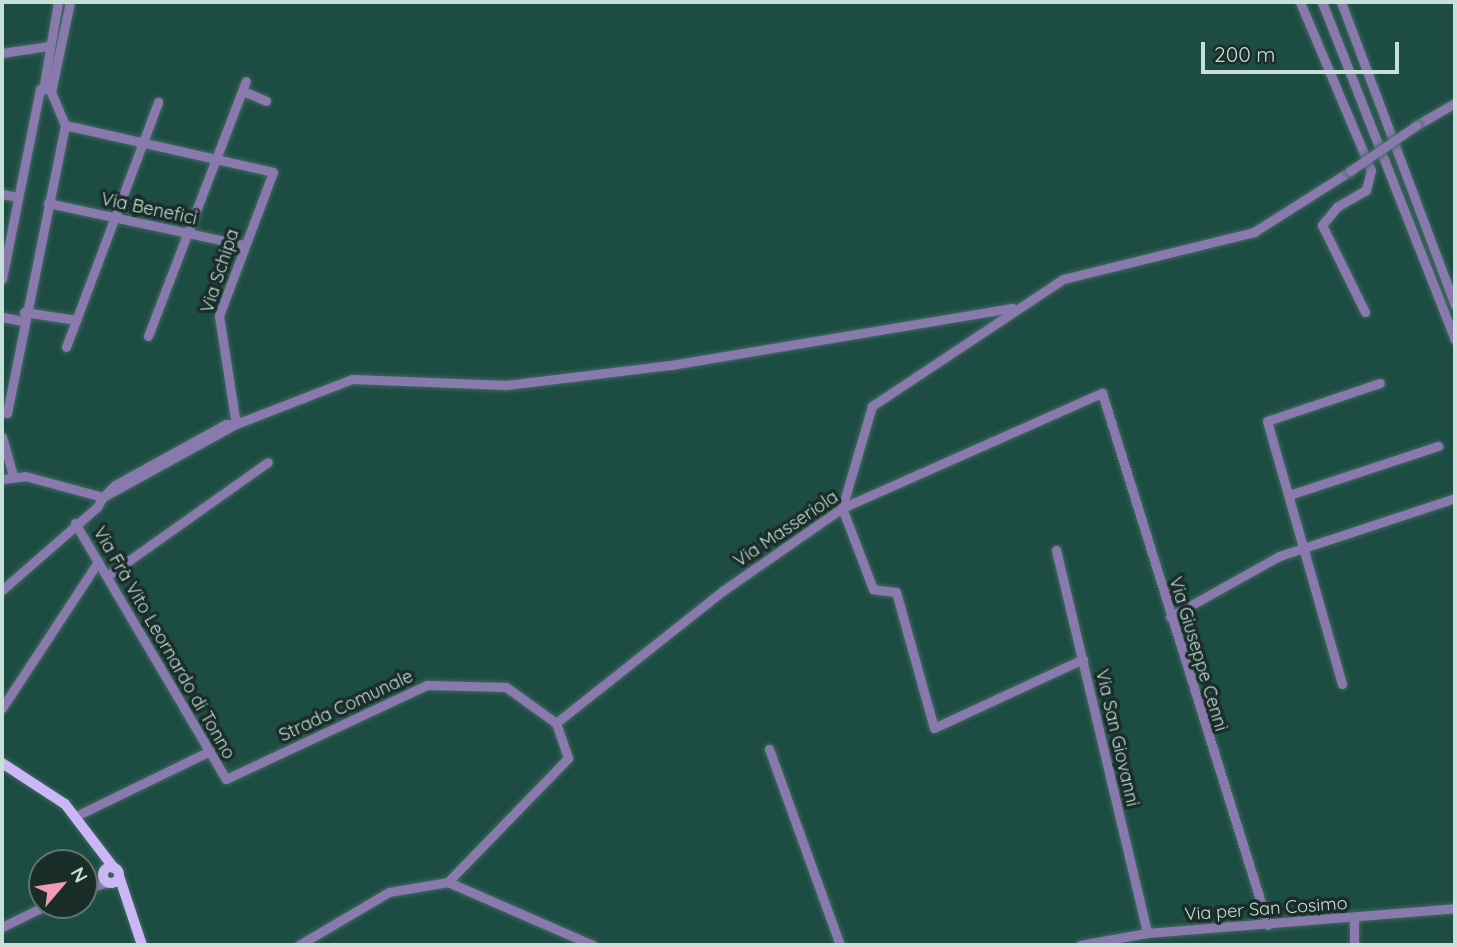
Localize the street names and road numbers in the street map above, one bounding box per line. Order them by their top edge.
street label: Via Benefici [99,188,199,230]
street label: Via Schipa [196,226,244,316]
street label: Via Masseriola [730,486,842,572]
street label: Via Frà Vito Leornardo di Tonno [88,523,240,763]
street label: Via Giuseppe Cenni [1164,574,1232,734]
street label: Strada Comunale [276,666,416,746]
street label: Via San Giovanni [1091,667,1143,809]
street label: Via per San Cosimo [1184,893,1348,925]

